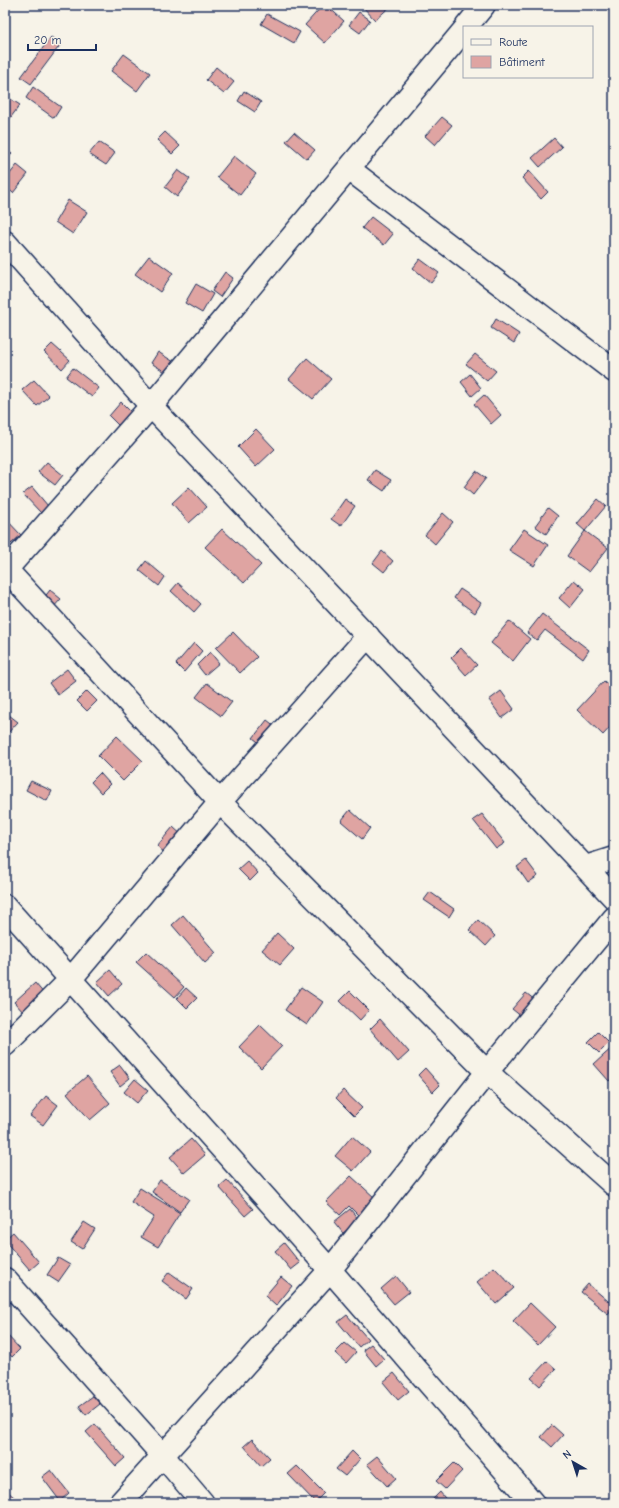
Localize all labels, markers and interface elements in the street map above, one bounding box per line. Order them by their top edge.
scale bar [28,26,96,52]
legend [463,26,593,78]
text: 20 m [34,33,62,47]
text: Route [499,35,528,49]
text: Bâtiment [499,55,545,69]
north arrow [553,1442,593,1482]
text: N [560,1447,574,1462]

